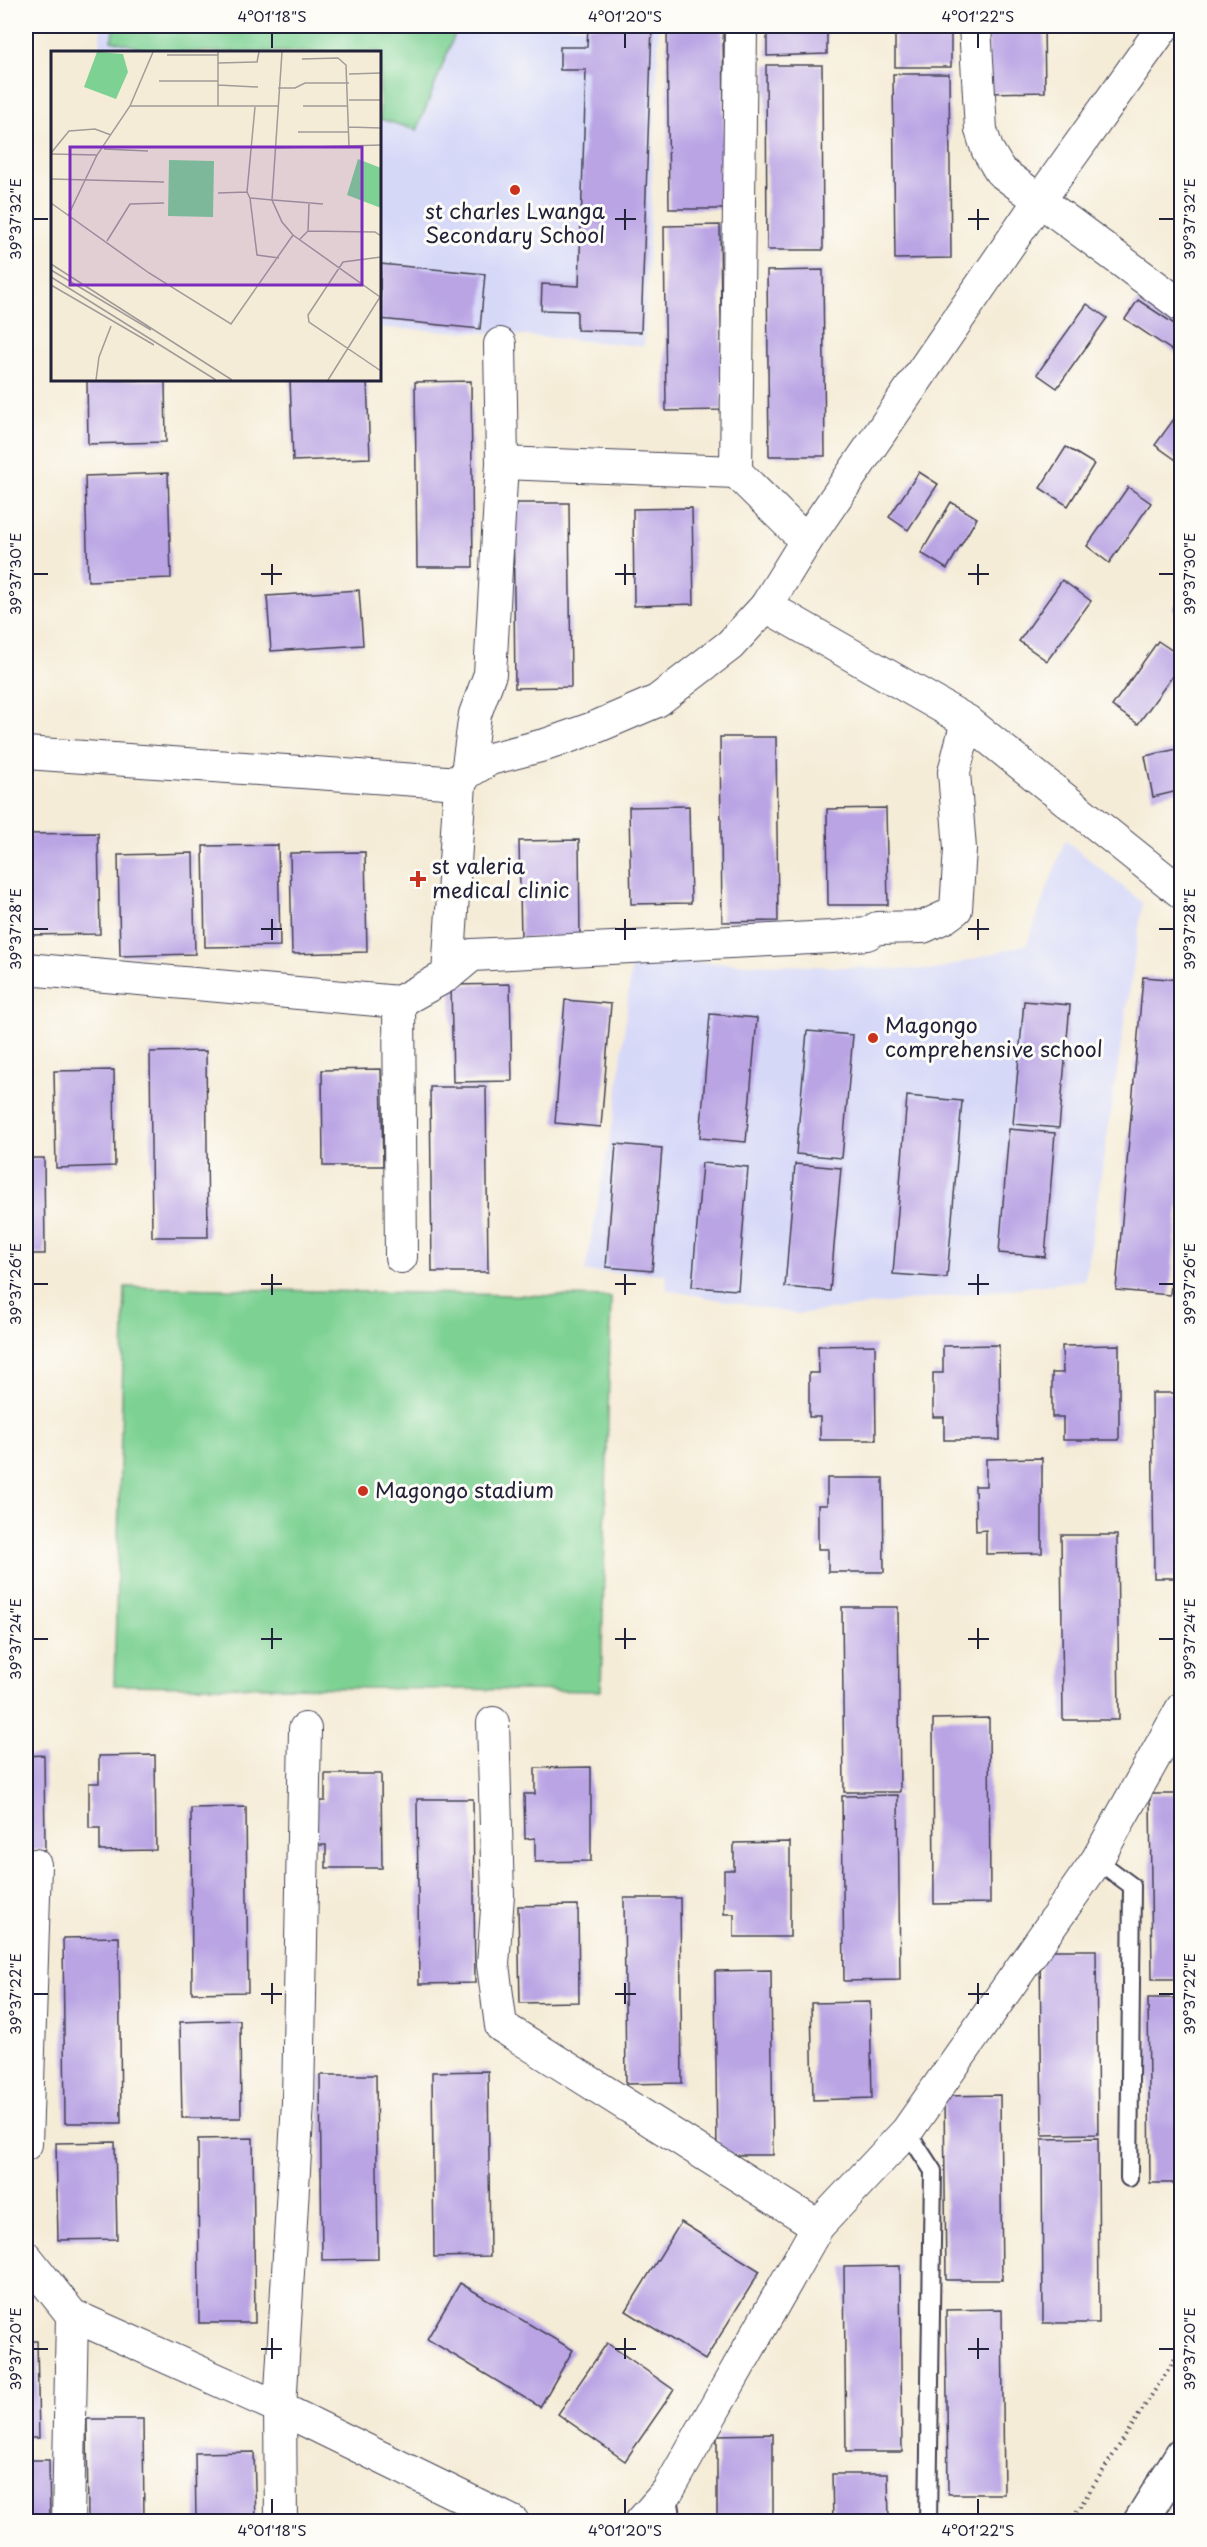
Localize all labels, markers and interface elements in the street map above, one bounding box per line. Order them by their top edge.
text: 4°01'18"S [237,4,307,27]
text: 4°01'20"S [588,4,662,27]
text: 4°01'22"S [942,4,1014,27]
inset map [51,51,381,381]
text: 39°37'32"E [3,178,26,260]
text: 39°37'32"E [1177,178,1200,260]
marker: st charles Lwanga Secondary School [508,183,522,197]
place label: st charles Lwanga Secondary School [425,194,605,250]
text: 39°37'30"E [3,533,26,615]
text: 39°37'30"E [1177,533,1200,615]
place label: st valeria medical clinic [432,849,569,905]
marker: st valeria medical clinic [409,870,427,888]
text: 39°37'28"E [3,888,26,970]
text: 39°37'28"E [1177,888,1200,970]
place label: Magongo comprehensive school [885,1008,1103,1064]
marker: Magongo comprehensive school [866,1031,880,1045]
text: 39°37'26"E [3,1243,26,1325]
text: 39°37'26"E [1177,1243,1200,1325]
place label: Magongo stadium [375,1473,554,1505]
marker: Magongo stadium [356,1484,370,1498]
text: 39°37'24"E [3,1598,26,1680]
text: 39°37'24"E [1177,1598,1200,1680]
text: 39°37'22"E [3,1953,26,2035]
text: 39°37'22"E [1177,1953,1200,2035]
text: 39°37'20"E [3,2307,26,2391]
text: 39°37'20"E [1177,2307,1200,2391]
text: 4°01'18"S [237,2518,307,2541]
text: 4°01'20"S [588,2518,662,2541]
text: 4°01'22"S [942,2518,1014,2541]

